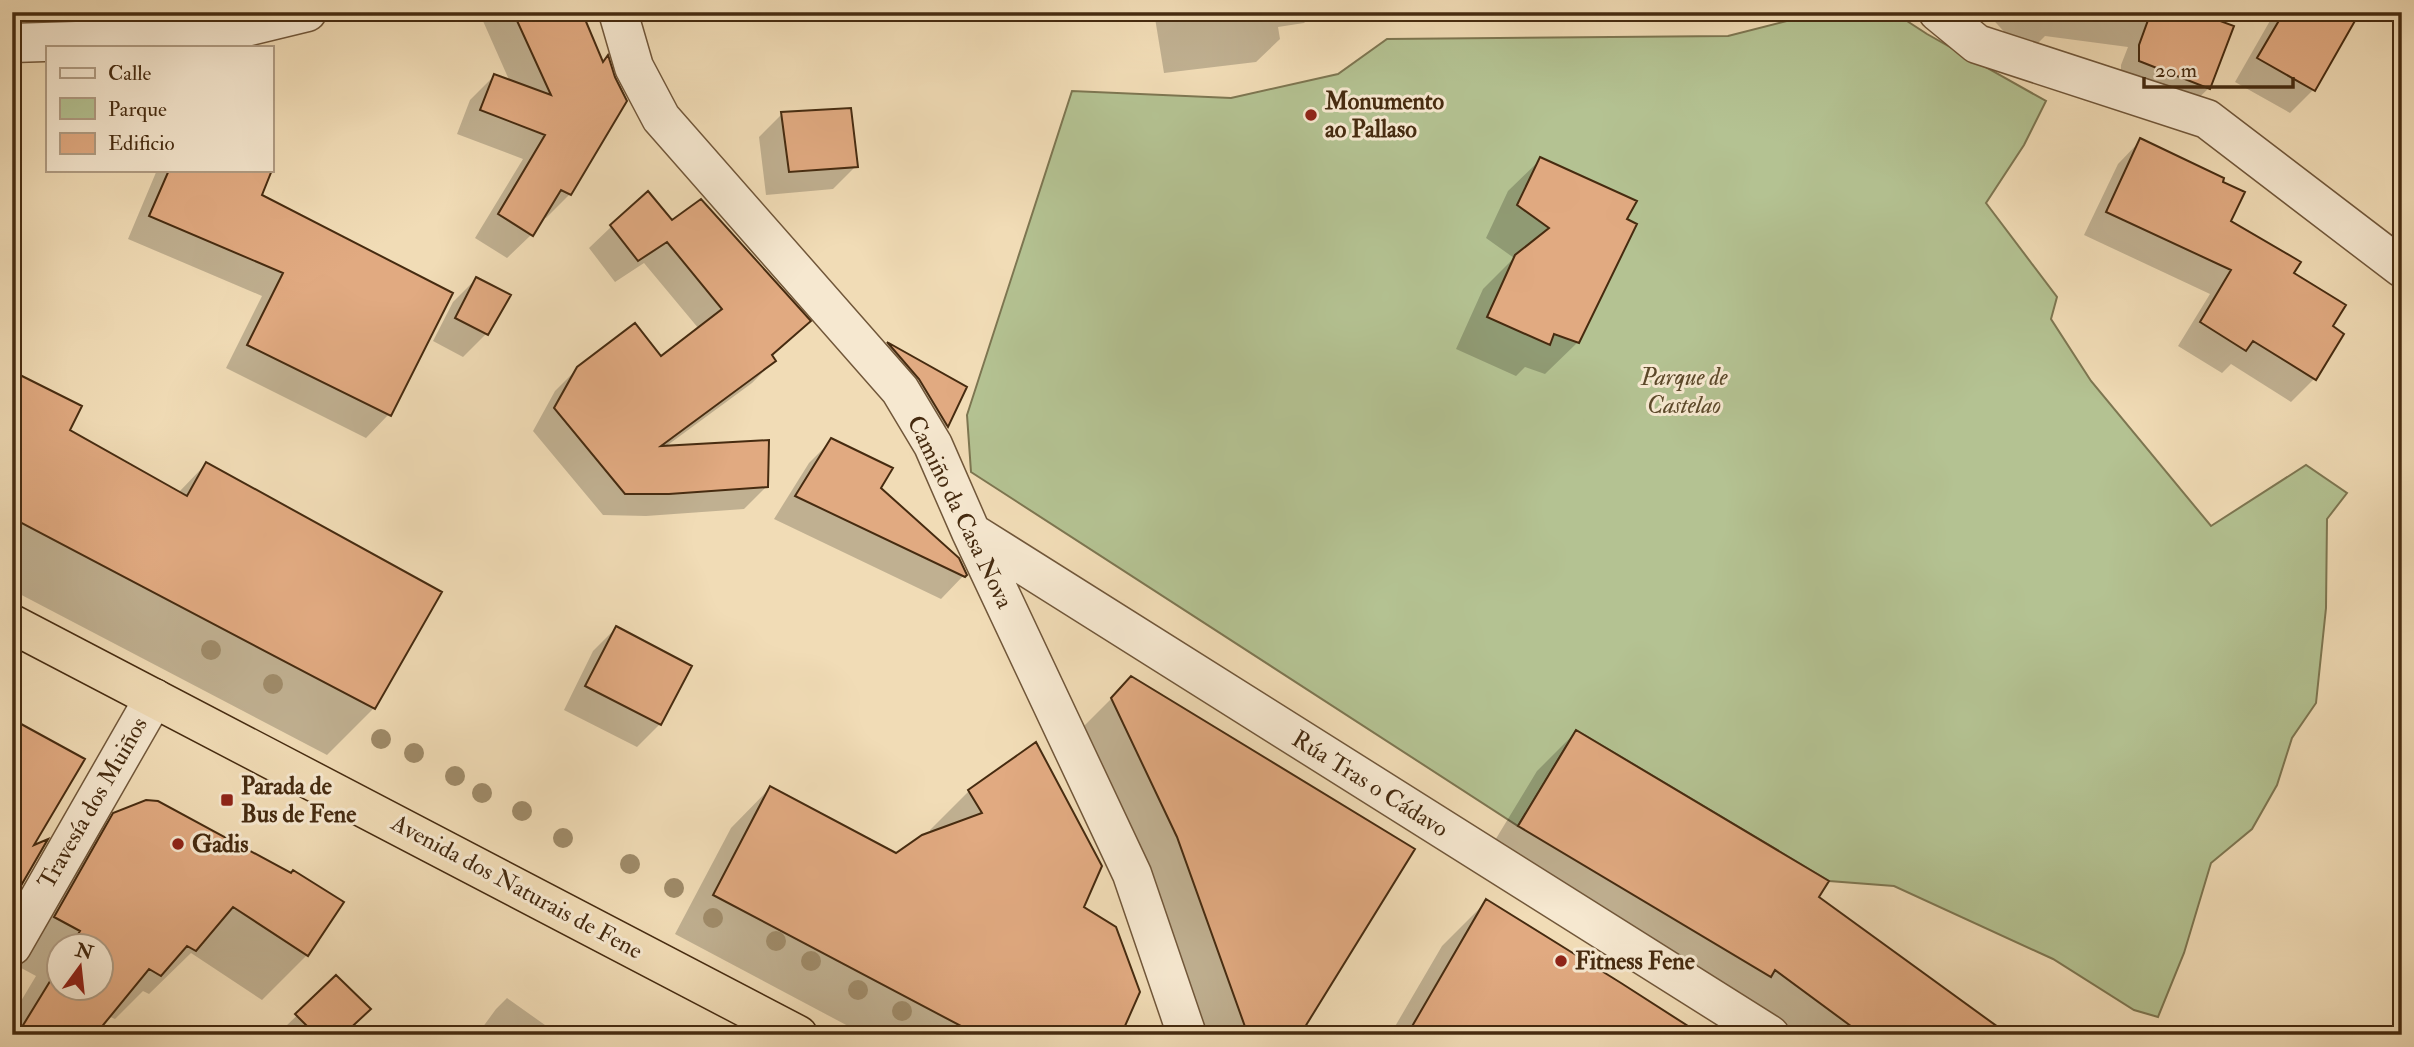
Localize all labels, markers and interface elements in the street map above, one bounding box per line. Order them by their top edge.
legend [46,46,273,172]
scale bar [2144,46,2293,90]
text: 20 m [2155,57,2197,84]
text: Calle [108,60,152,87]
place label: Monumento ao Pallaso [1324,86,1444,145]
text: Parque [108,96,167,123]
marker: Monumento ao Pallaso [1303,107,1319,123]
text: Edificio [108,130,175,157]
park label: Parque de Castelao [1639,362,1729,421]
street label: Camiño da Casa Nova [900,410,1021,615]
street label: Travesía dos Muiños [31,711,155,895]
street label: Rúa Tras o Cádavo [1286,724,1454,844]
place label: Parada de Bus de Fene [241,771,356,830]
marker: Parada de Bus de Fene [219,792,235,808]
street label: Avenida dos Naturais de Fene [385,807,648,966]
place label: Gadis [192,829,248,860]
marker: Gadis [170,836,186,852]
north arrow [46,932,116,1002]
text: N [72,937,96,966]
place label: Fitness Fene [1575,946,1695,977]
marker: Fitness Fene [1553,953,1569,969]

